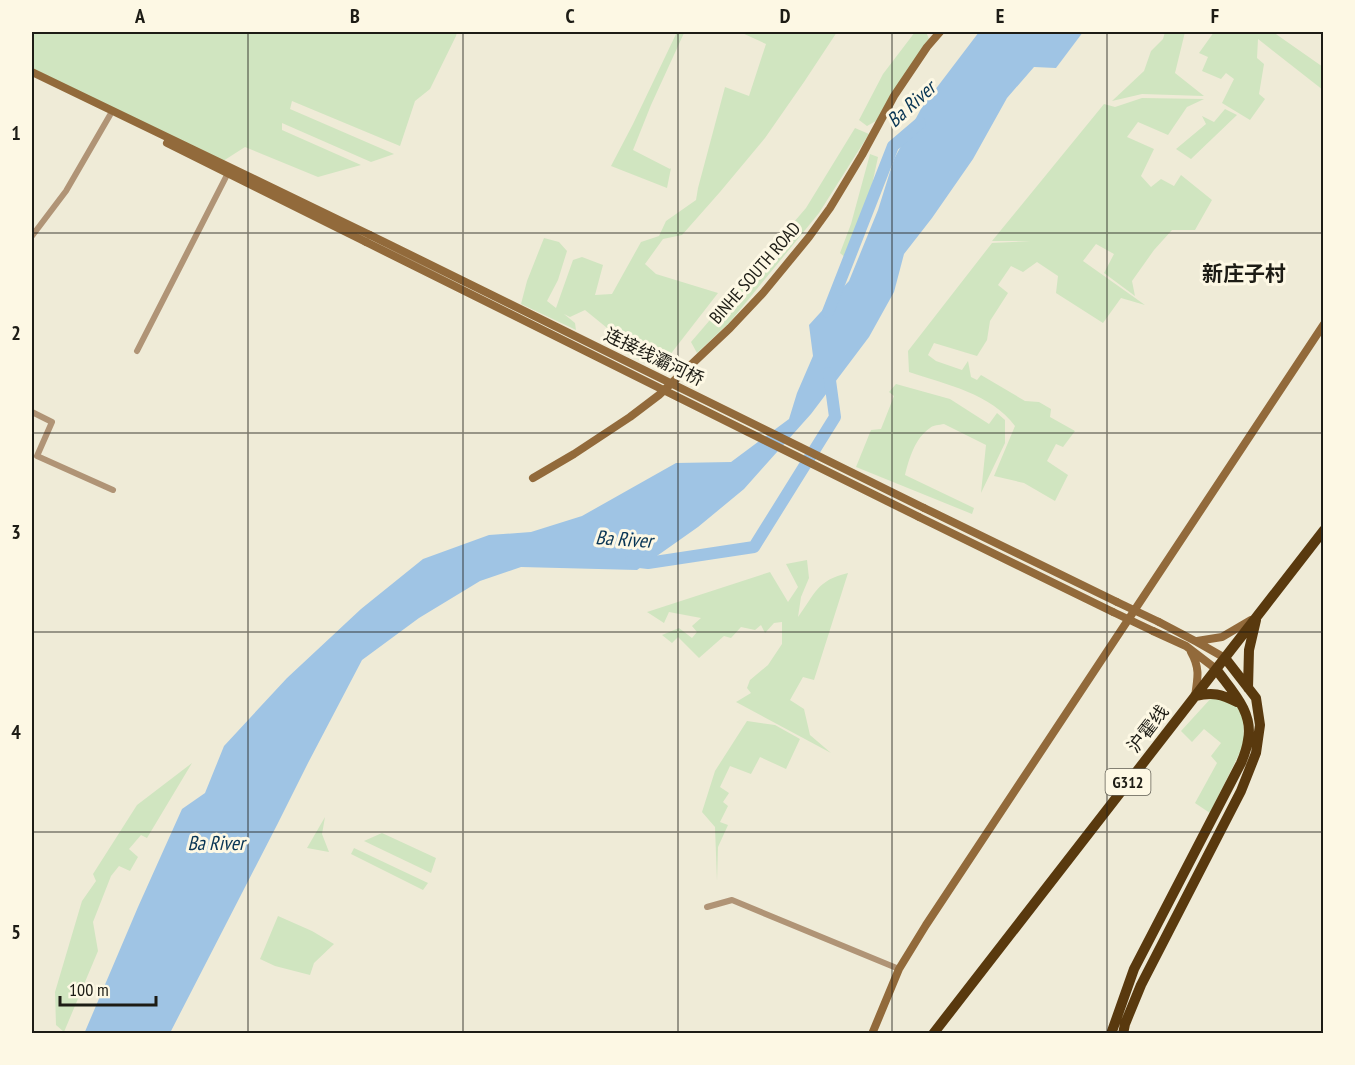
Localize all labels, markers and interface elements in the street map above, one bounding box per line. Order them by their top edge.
text: A [134,3,146,29]
text: B [350,3,360,29]
text: C [565,3,575,29]
text: D [780,3,791,29]
text: E [996,3,1004,29]
text: F [1211,3,1219,29]
water label: Ba River [881,74,943,133]
text: 1 [11,120,21,146]
street label: BINHE SOUTH ROAD [704,217,805,328]
district label: 新庄子村 [1202,260,1286,287]
text: 2 [11,320,21,346]
street label: 连接线灞河桥 [601,323,708,391]
text: 3 [11,519,21,545]
water label: Ba River [595,524,656,554]
street label: 沪霍线 [1122,700,1173,757]
text: 4 [11,719,21,745]
road number: G312 [1106,769,1150,795]
water label: Ba River [187,830,247,856]
text: 5 [11,919,21,945]
scale bar [60,969,156,1007]
text: 100 m [69,978,109,1001]

